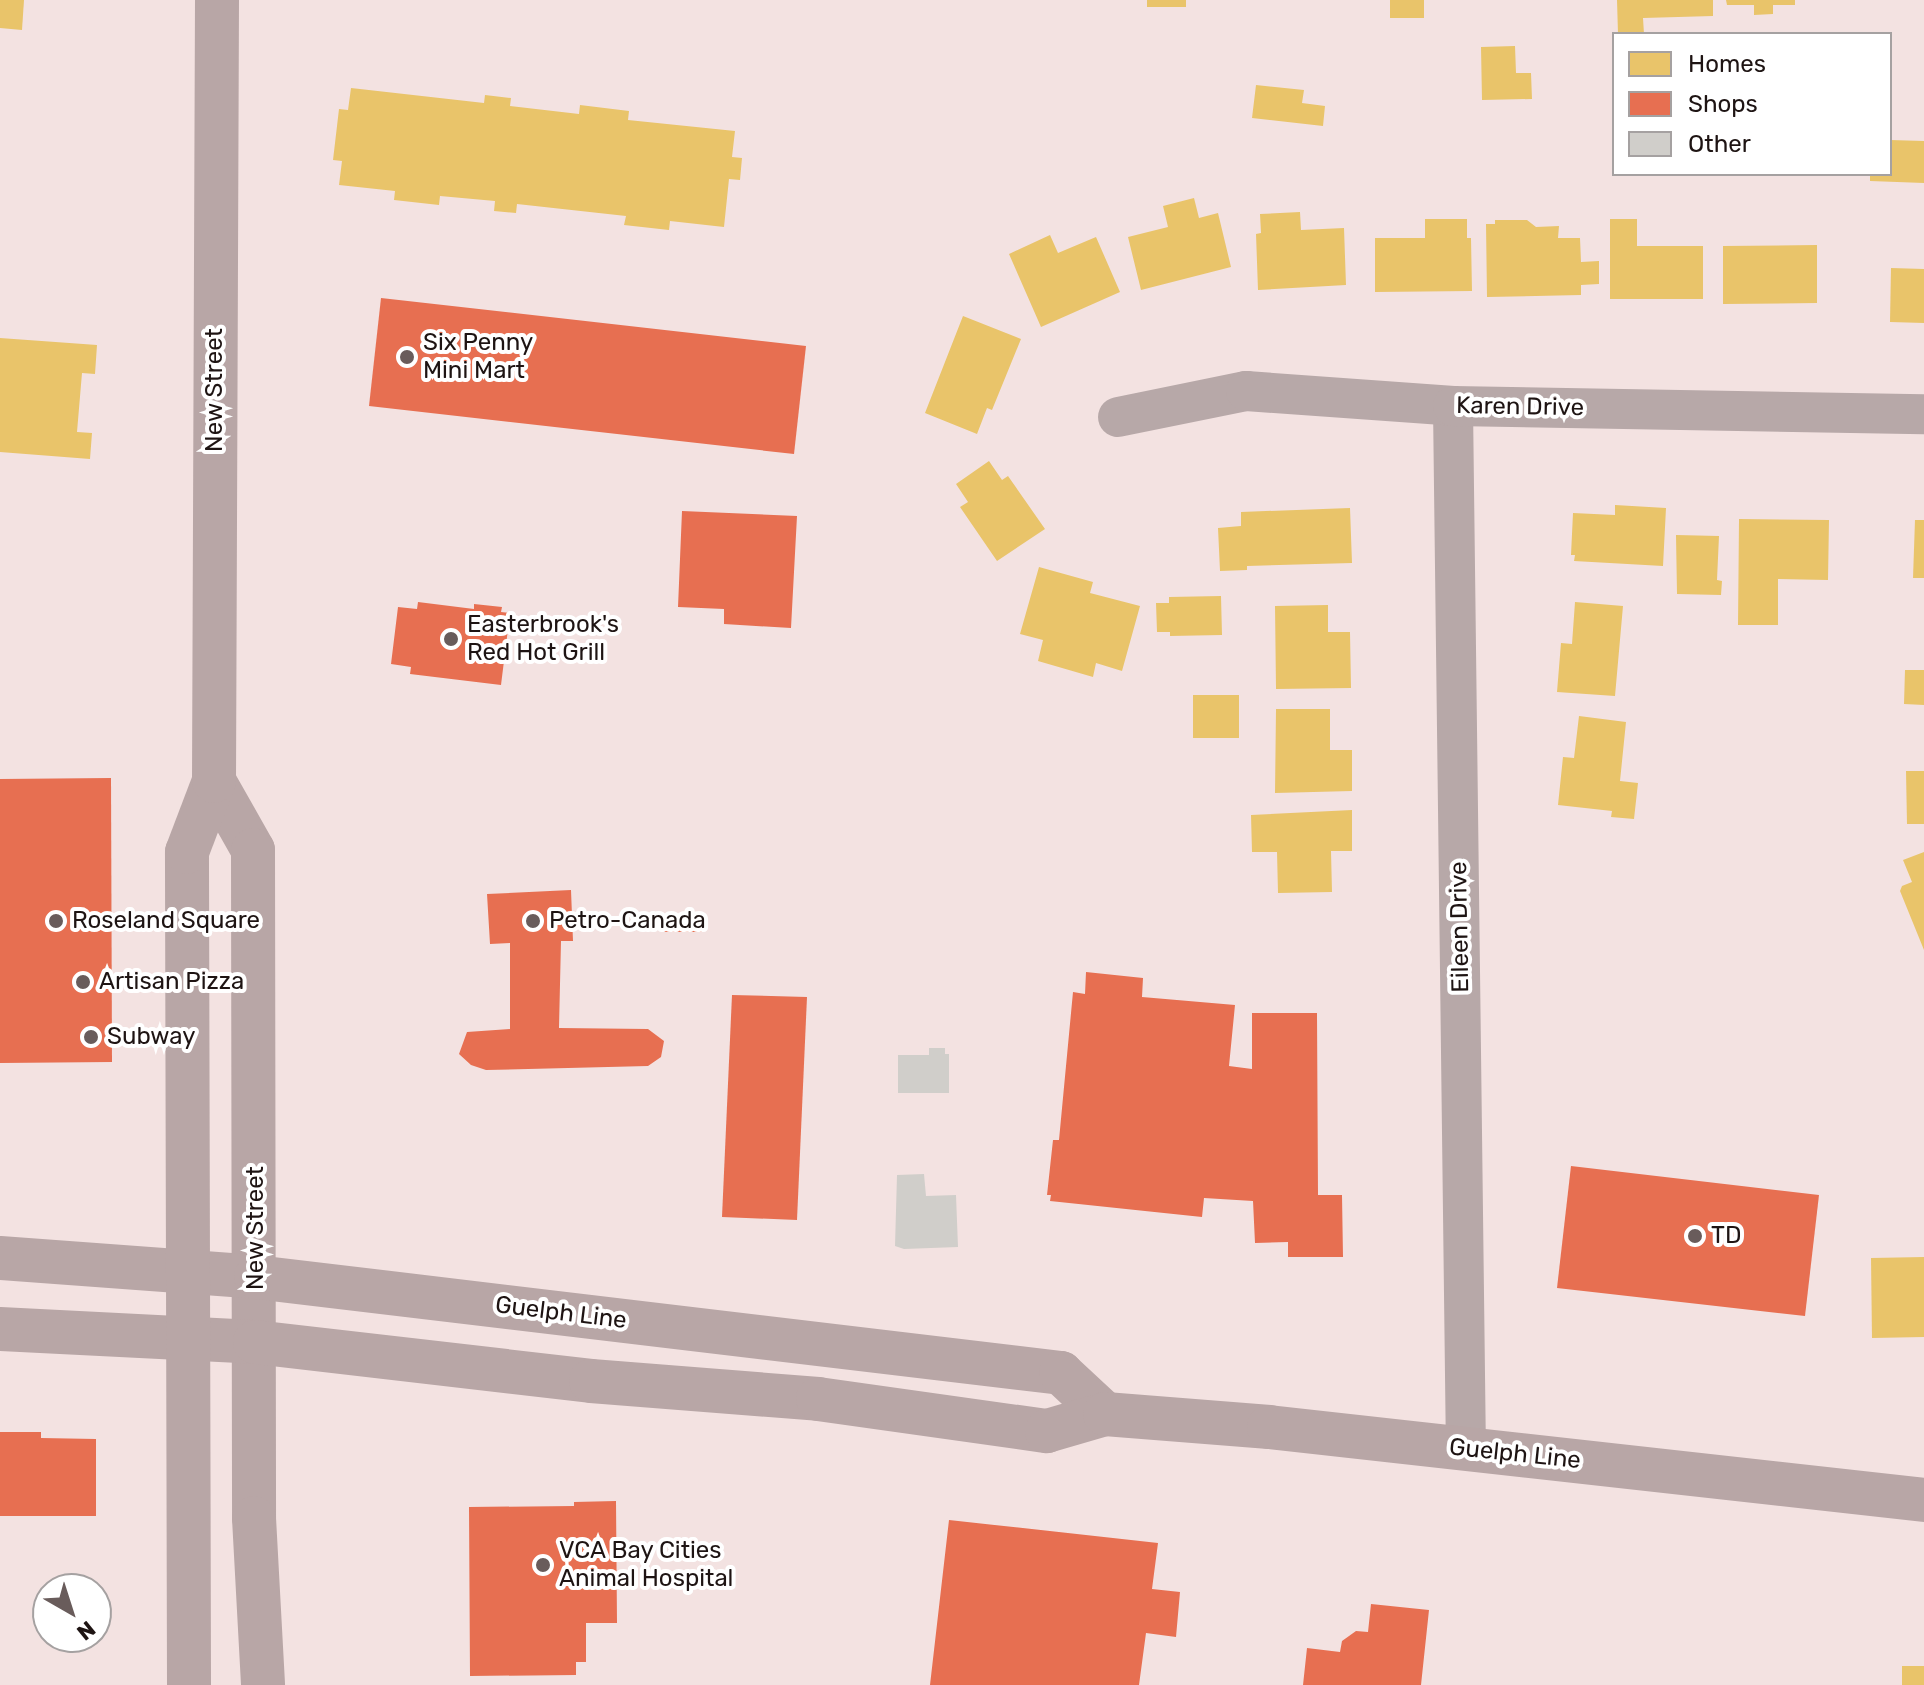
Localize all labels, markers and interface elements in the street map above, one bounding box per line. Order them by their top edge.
legend [1612,32,1892,176]
text: Homes [1688,50,1766,78]
text: Shops [1688,90,1758,118]
text: Other [1688,130,1751,158]
street label: New Street [201,328,229,452]
place label: Six Penny Mini Mart [423,329,533,385]
marker: Six Penny Mini Mart [398,348,416,366]
street label: Karen Drive [1456,391,1584,423]
place label: Easterbrook's Red Hot Grill [467,611,619,667]
marker: Easterbrook's Red Hot Grill [442,630,460,648]
street label: Eileen Drive [1444,861,1476,993]
place label: Roseland Square [72,907,260,935]
place label: Petro-Canada [549,907,706,935]
marker: Roseland Square [47,912,65,930]
marker: Petro-Canada [524,912,542,930]
place label: Artisan Pizza [99,968,244,996]
marker: Artisan Pizza [74,973,92,991]
place label: Subway [107,1023,195,1051]
marker: Subway [82,1028,100,1046]
street label: New Street [242,1166,270,1290]
place label: TD [1711,1222,1741,1250]
marker: TD [1686,1227,1704,1245]
street label: Guelph Line [494,1291,628,1335]
street label: Guelph Line [1448,1433,1582,1475]
place label: VCA Bay Cities Animal Hospital [559,1537,733,1593]
marker: VCA Bay Cities Animal Hospital [534,1556,552,1574]
north arrow [32,1573,112,1653]
text: N [72,1615,101,1646]

